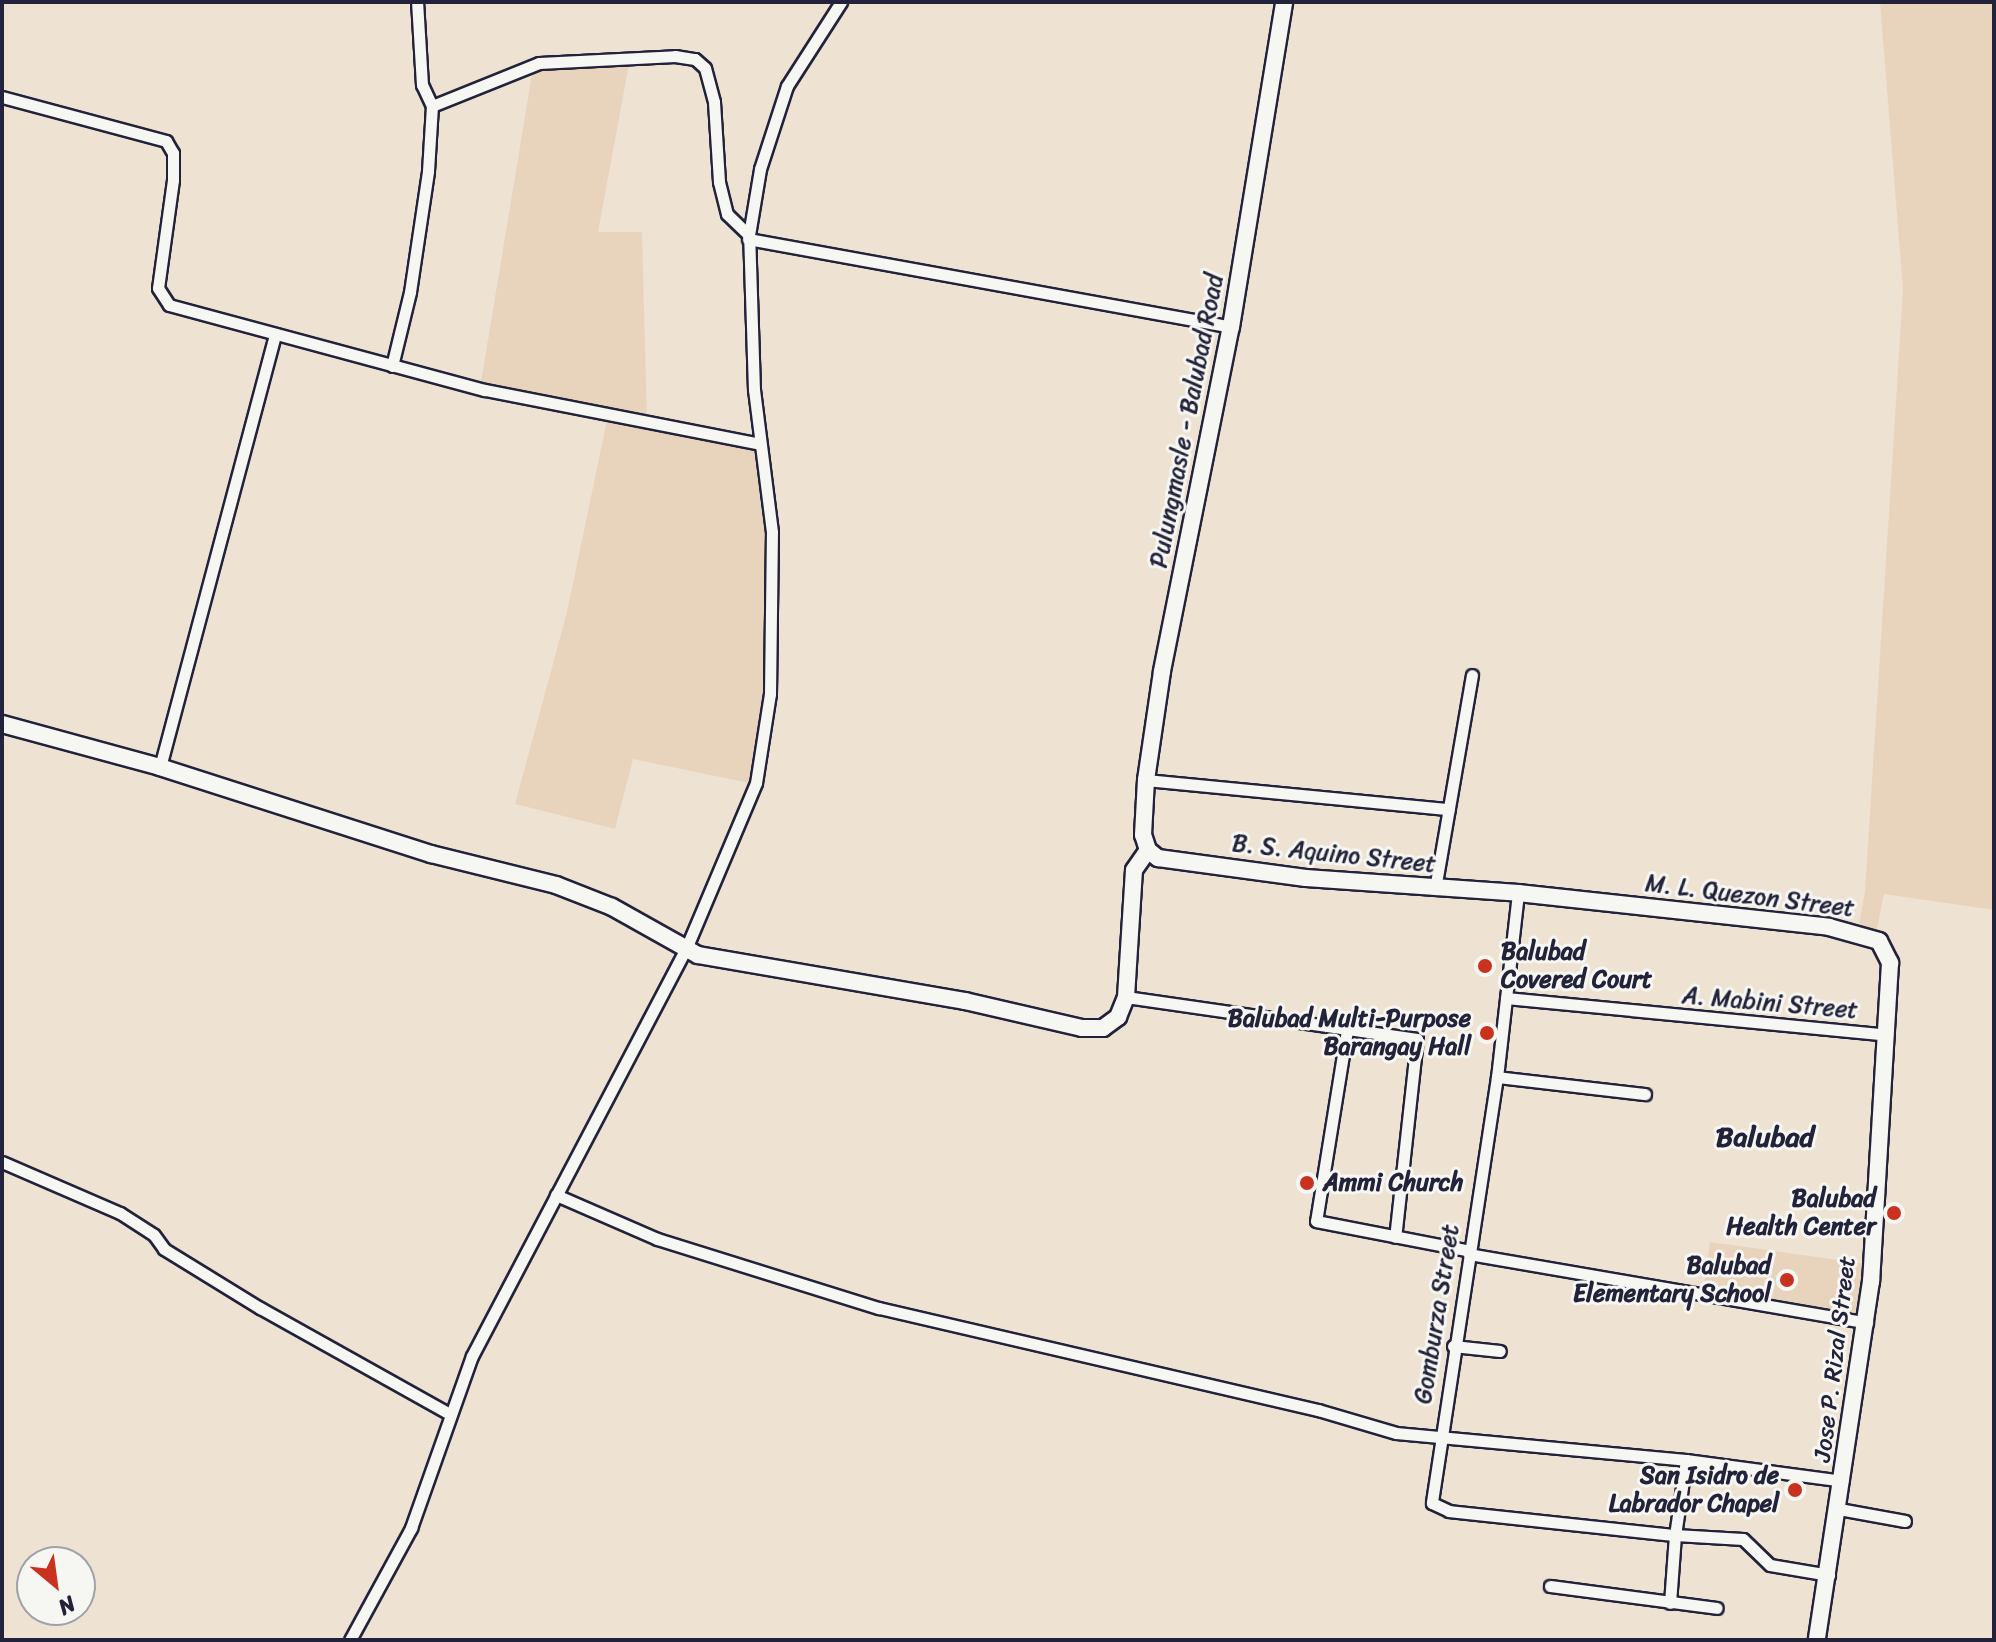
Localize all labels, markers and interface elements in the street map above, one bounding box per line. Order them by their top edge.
street label: Pulungmasle - Balubad Road [1144,272,1230,570]
street label: B. S. Aquino Street [1231,829,1437,879]
street label: M. L. Quezon Street [1644,869,1856,923]
place label: Balubad Covered Court [1501,938,1652,994]
marker: Balubad Covered Court [1476,957,1494,975]
street label: A. Mabini Street [1681,981,1859,1025]
place label: Balubad Multi-Purpose Barangay Hall [1228,1005,1471,1061]
marker: Balubad Multi-Purpose Barangay Hall [1478,1024,1496,1042]
district label: Balubad [1716,1120,1814,1154]
place label: Ammi Church [1323,1169,1463,1197]
marker: Ammi Church [1298,1174,1316,1192]
place label: Balubad Health Center [1726,1185,1876,1241]
marker: Balubad Health Center [1883,1202,1905,1224]
street label: Gomburza Street [1409,1223,1465,1405]
place label: Balubad Elementary School [1573,1252,1771,1308]
street label: Jose P. Rizal Street [1808,1255,1862,1463]
marker: Balubad Elementary School [1778,1271,1796,1289]
place label: San Isidro de Labrador Chapel [1609,1462,1779,1518]
marker: San Isidro de Labrador Chapel [1786,1481,1804,1499]
north arrow [16,1546,96,1626]
text: N [51,1585,83,1626]

